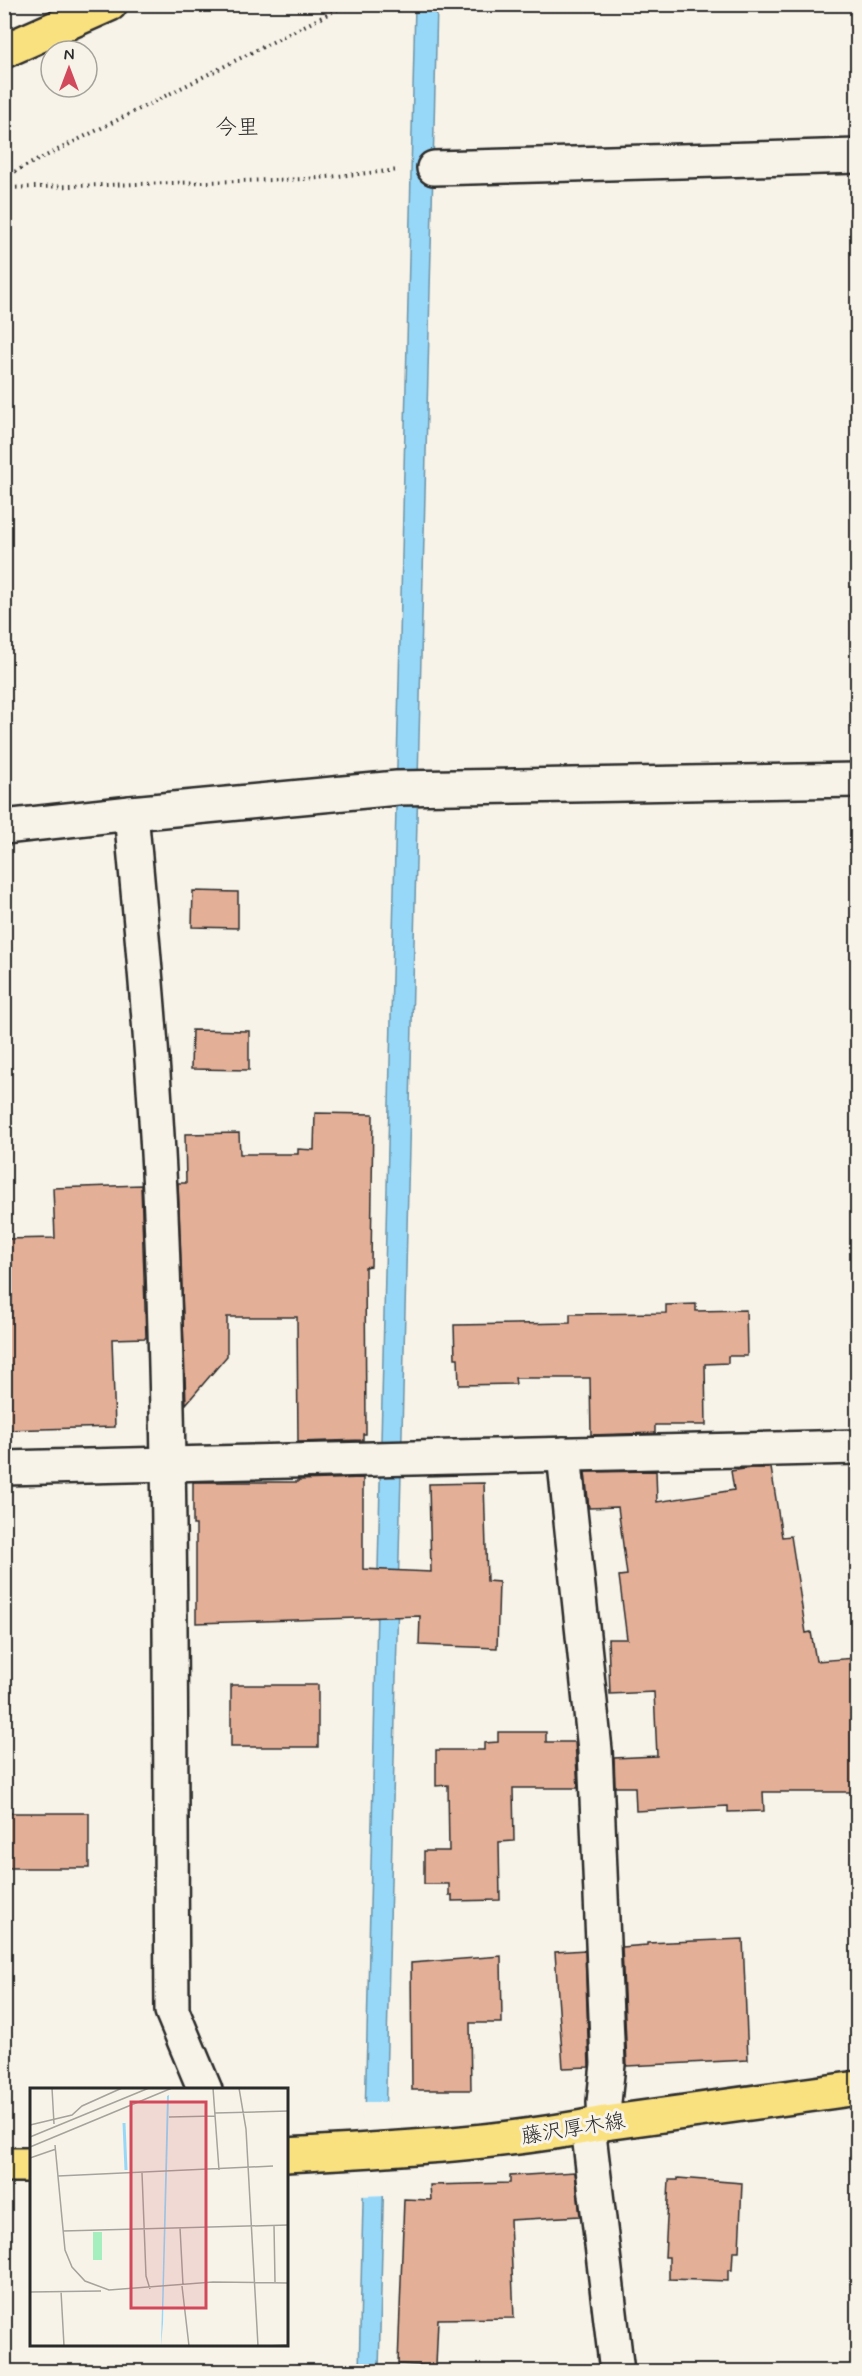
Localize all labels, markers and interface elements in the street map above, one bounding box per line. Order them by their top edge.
north arrow [39,39,99,99]
text: N [64,45,74,66]
district label: 今里 [215,114,259,142]
inset map [30,2088,288,2346]
street label: 藤沢厚木線 [519,2107,627,2151]

